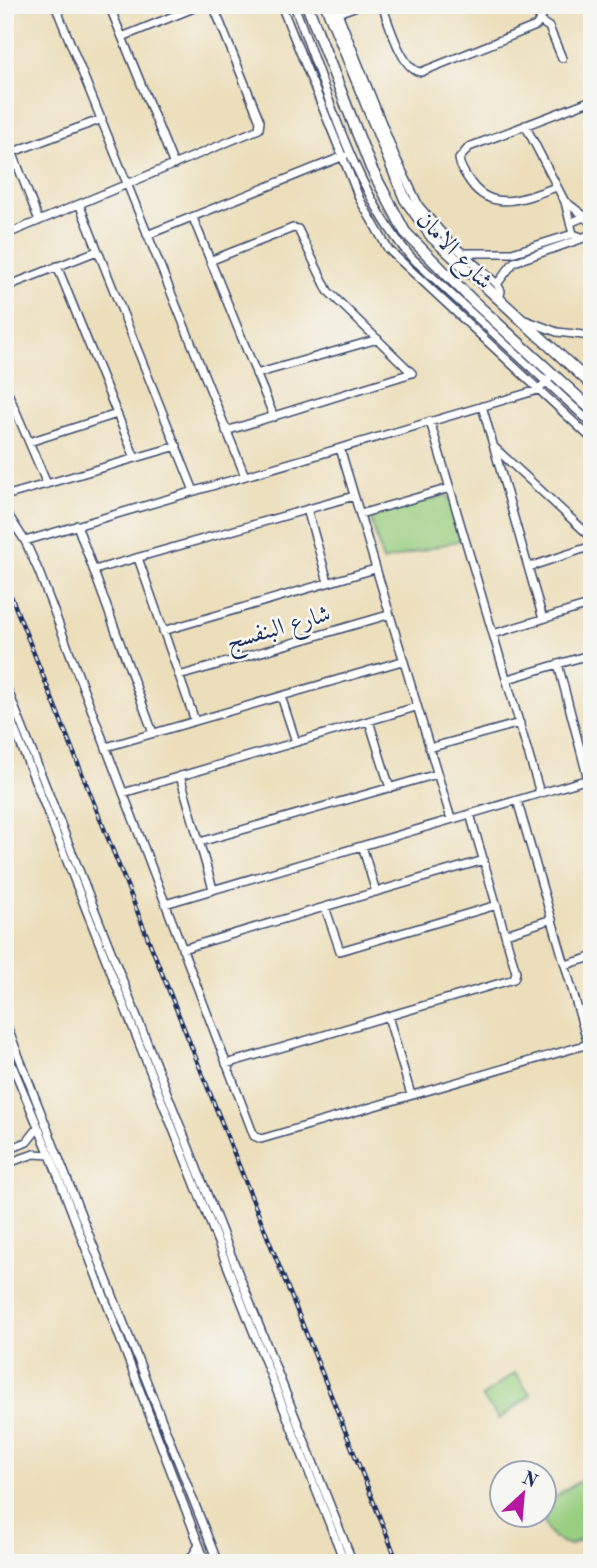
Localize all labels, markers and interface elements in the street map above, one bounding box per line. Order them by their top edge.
street label: شارع الامان [407,208,496,299]
street label: شارع البنفسج [224,603,335,662]
north arrow [489,1460,558,1530]
text: N [519,1469,540,1493]

